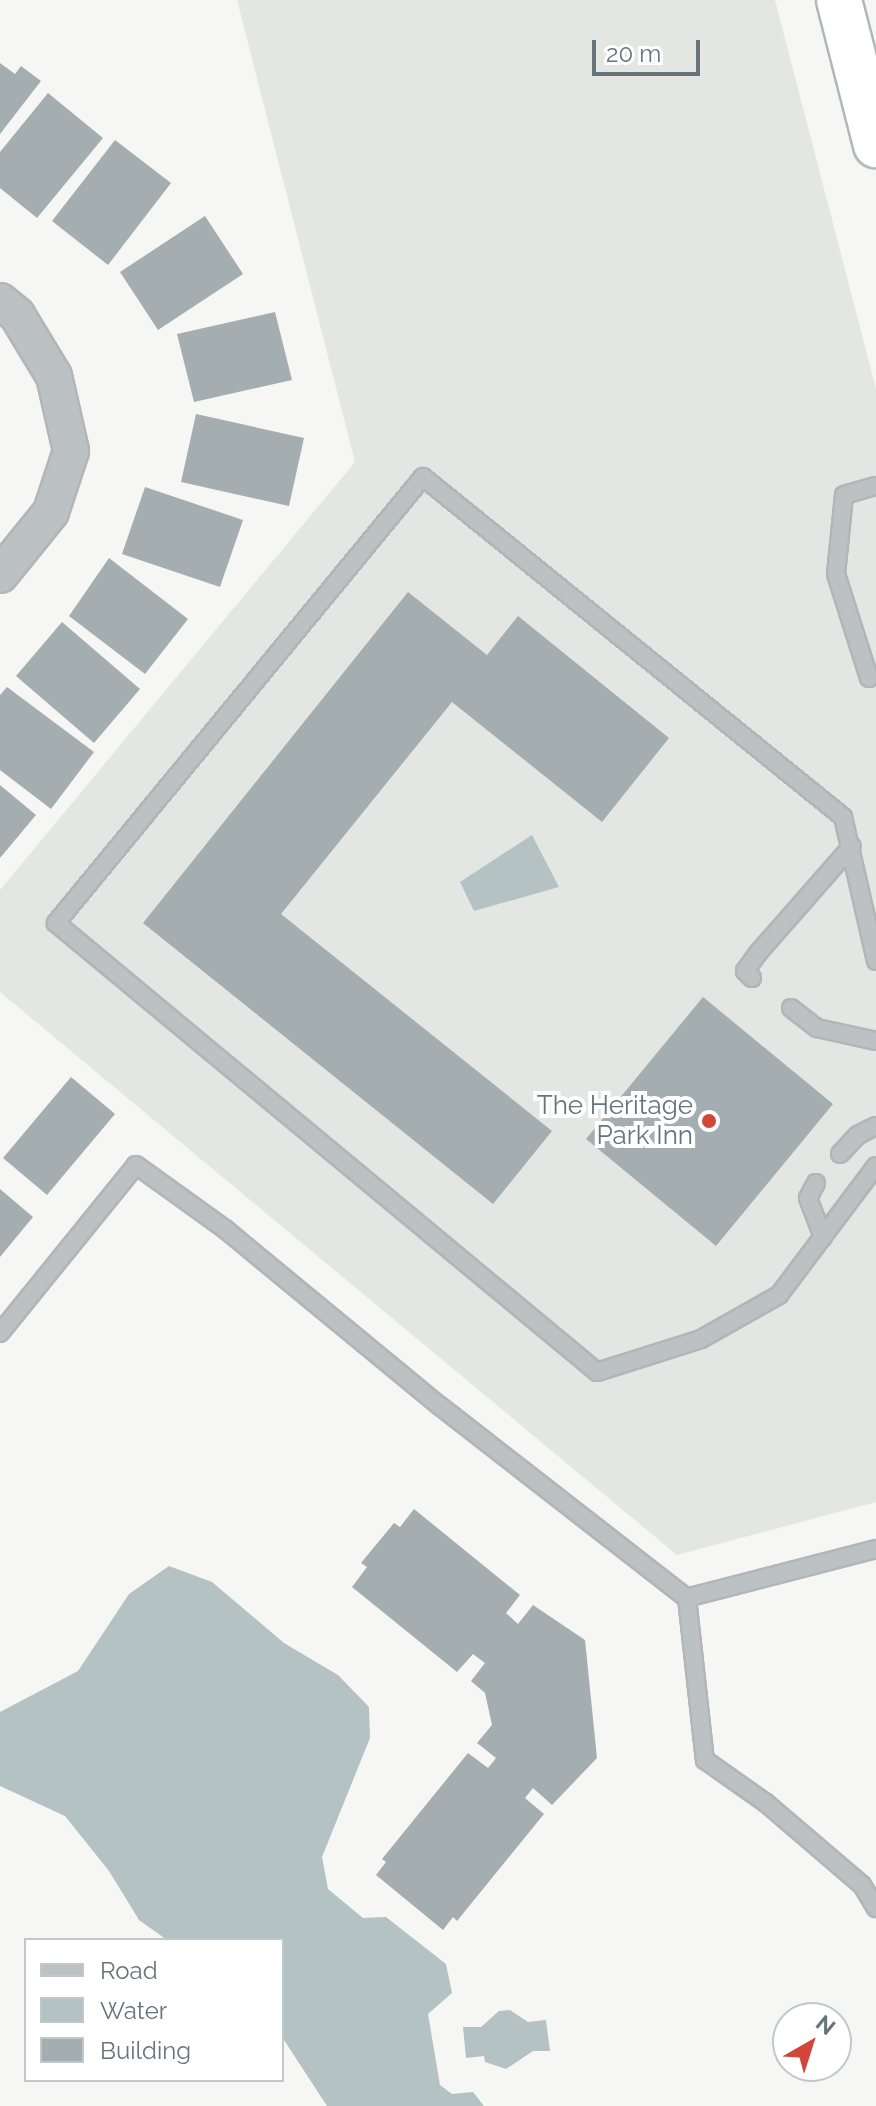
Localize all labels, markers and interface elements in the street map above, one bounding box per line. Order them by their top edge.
scale bar [596,24,704,74]
text: 20 m [606,39,661,68]
place label: The Heritage Park Inn [537,1090,693,1152]
marker: The Heritage Park Inn [700,1112,718,1130]
legend [24,1938,284,2082]
text: Road [100,1956,158,1985]
text: Water [100,1996,167,2025]
north arrow [772,2002,852,2082]
text: N [811,2010,841,2040]
text: Building [100,2036,191,2065]

